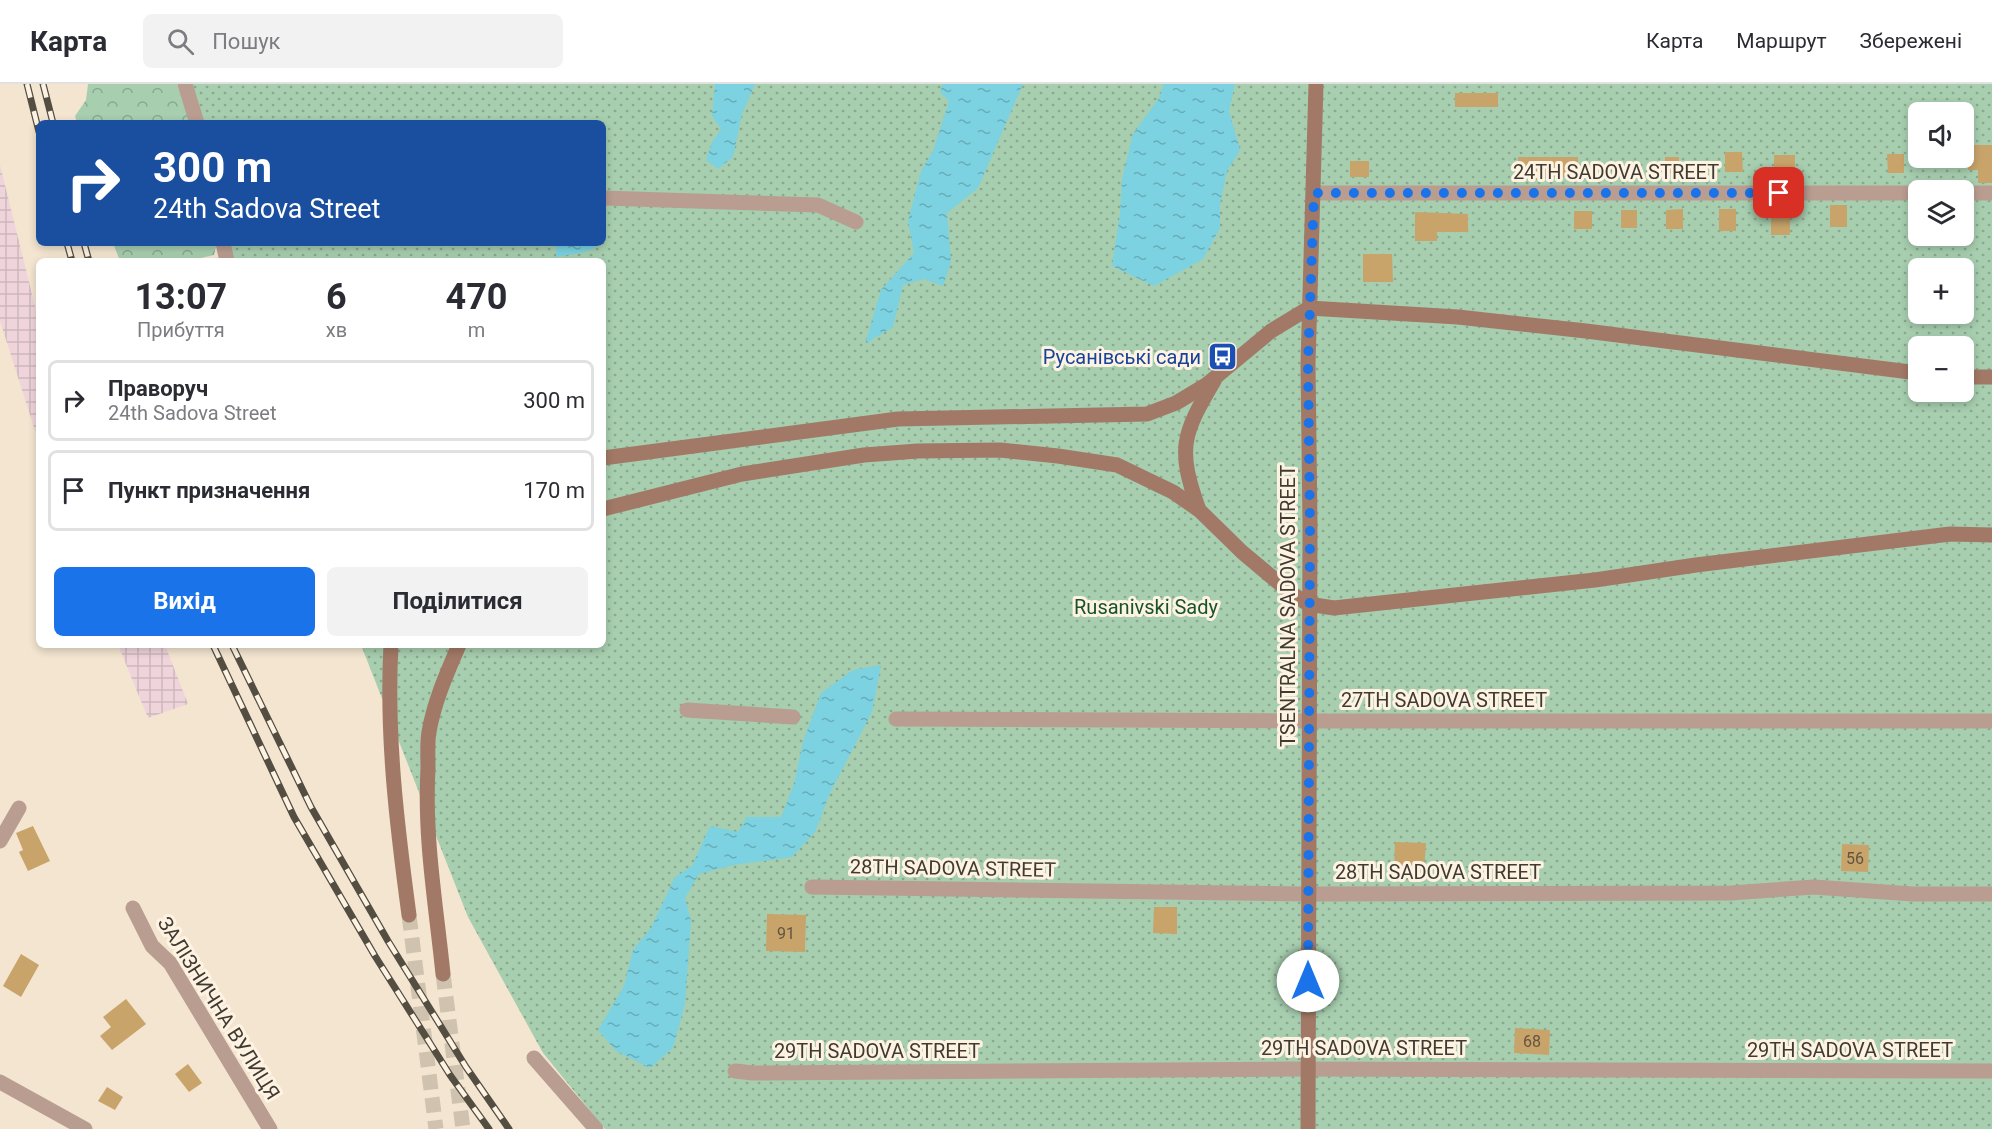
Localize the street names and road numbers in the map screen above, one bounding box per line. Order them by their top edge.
street label: 24TH SADOVA STREET [1513,160,1719,184]
street label: TSENTRALNA SADOVA STREET [1276,465,1300,747]
street label: 27TH SADOVA STREET [1341,688,1547,712]
street label: 28TH SADOVA STREET [850,854,1056,882]
street label: 28TH SADOVA STREET [1335,860,1541,884]
street label: ЗАЛІЗНИЧНА ВУЛИЦЯ [153,912,285,1104]
street label: 29TH SADOVA STREET [1261,1036,1467,1060]
street label: 29TH SADOVA STREET [1747,1038,1953,1062]
street label: 29TH SADOVA STREET [774,1039,980,1063]

